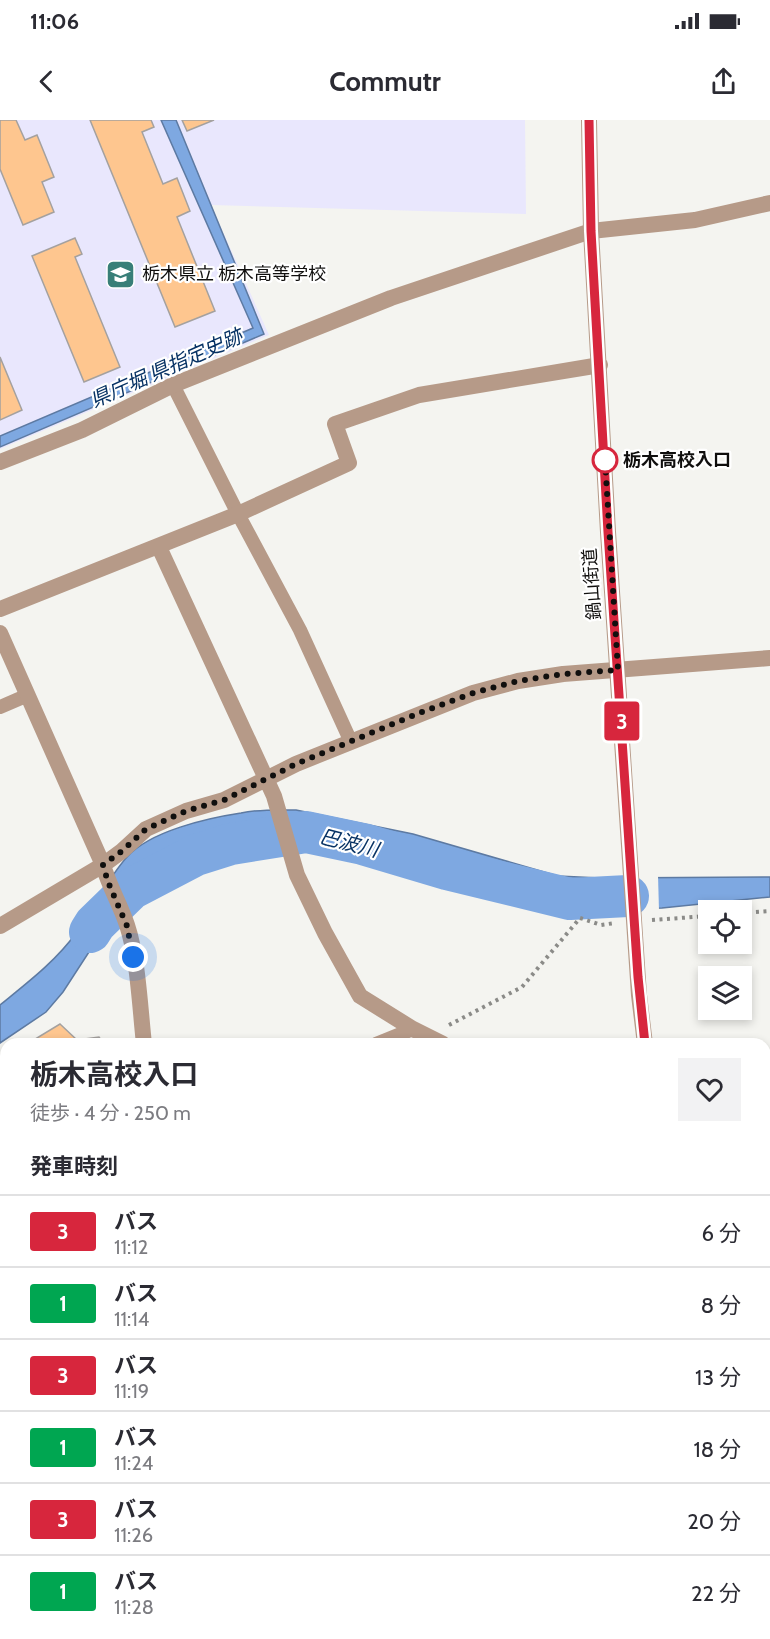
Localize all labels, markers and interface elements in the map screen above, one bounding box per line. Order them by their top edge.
text: 11:06 [30,8,79,35]
icon: back [30,65,63,98]
text: Commutr [329,65,441,98]
icon: share [707,65,740,98]
school or university icon: 栃木県立 栃木高等学校 [105,258,137,290]
place label: 栃木県立 栃木高等学校 [142,263,326,285]
water label: 県庁堀 県指定史跡 [86,322,249,412]
marker: 栃木高校入口 [592,447,618,473]
place label: 栃木高校入口 [623,449,731,471]
street label: 鍋山街道 [579,547,605,621]
line badge: 3 [602,702,642,740]
text: 3 [616,709,628,734]
water label: 巴波川 [317,824,383,862]
map controls [698,900,752,1020]
button: locate [698,900,752,954]
your location [118,942,148,972]
button: layers [698,966,752,1020]
text: 栃木高校入口 [30,1057,198,1091]
button: heart [678,1058,741,1121]
text: 徒歩 · 4 分 · 250 m [30,1101,191,1125]
text: 発車時刻 [30,1153,118,1180]
text: バス [114,1208,158,1235]
text: 3 [57,1219,69,1244]
text: 6 分 [702,1220,741,1247]
text: 11:12 [114,1235,148,1259]
text: バス [114,1280,158,1307]
text: 1 [59,1291,67,1316]
text: 8 分 [701,1292,741,1319]
text: 11:14 [114,1307,149,1331]
text: バス [114,1352,158,1379]
text: 3 [57,1363,69,1388]
text: 13 分 [695,1364,741,1391]
text: 11:19 [114,1379,149,1403]
text: バス [114,1424,158,1451]
text: 1 [59,1435,67,1460]
text: 18 分 [694,1436,741,1463]
text: 11:24 [114,1451,153,1475]
text: バス [114,1496,158,1523]
text: 3 [57,1507,69,1532]
text: 20 分 [687,1508,741,1535]
text: 11:26 [114,1523,153,1547]
text: バス [114,1568,158,1595]
text: 1 [59,1579,67,1604]
text: 22 分 [691,1580,741,1607]
text: 11:28 [114,1595,154,1619]

